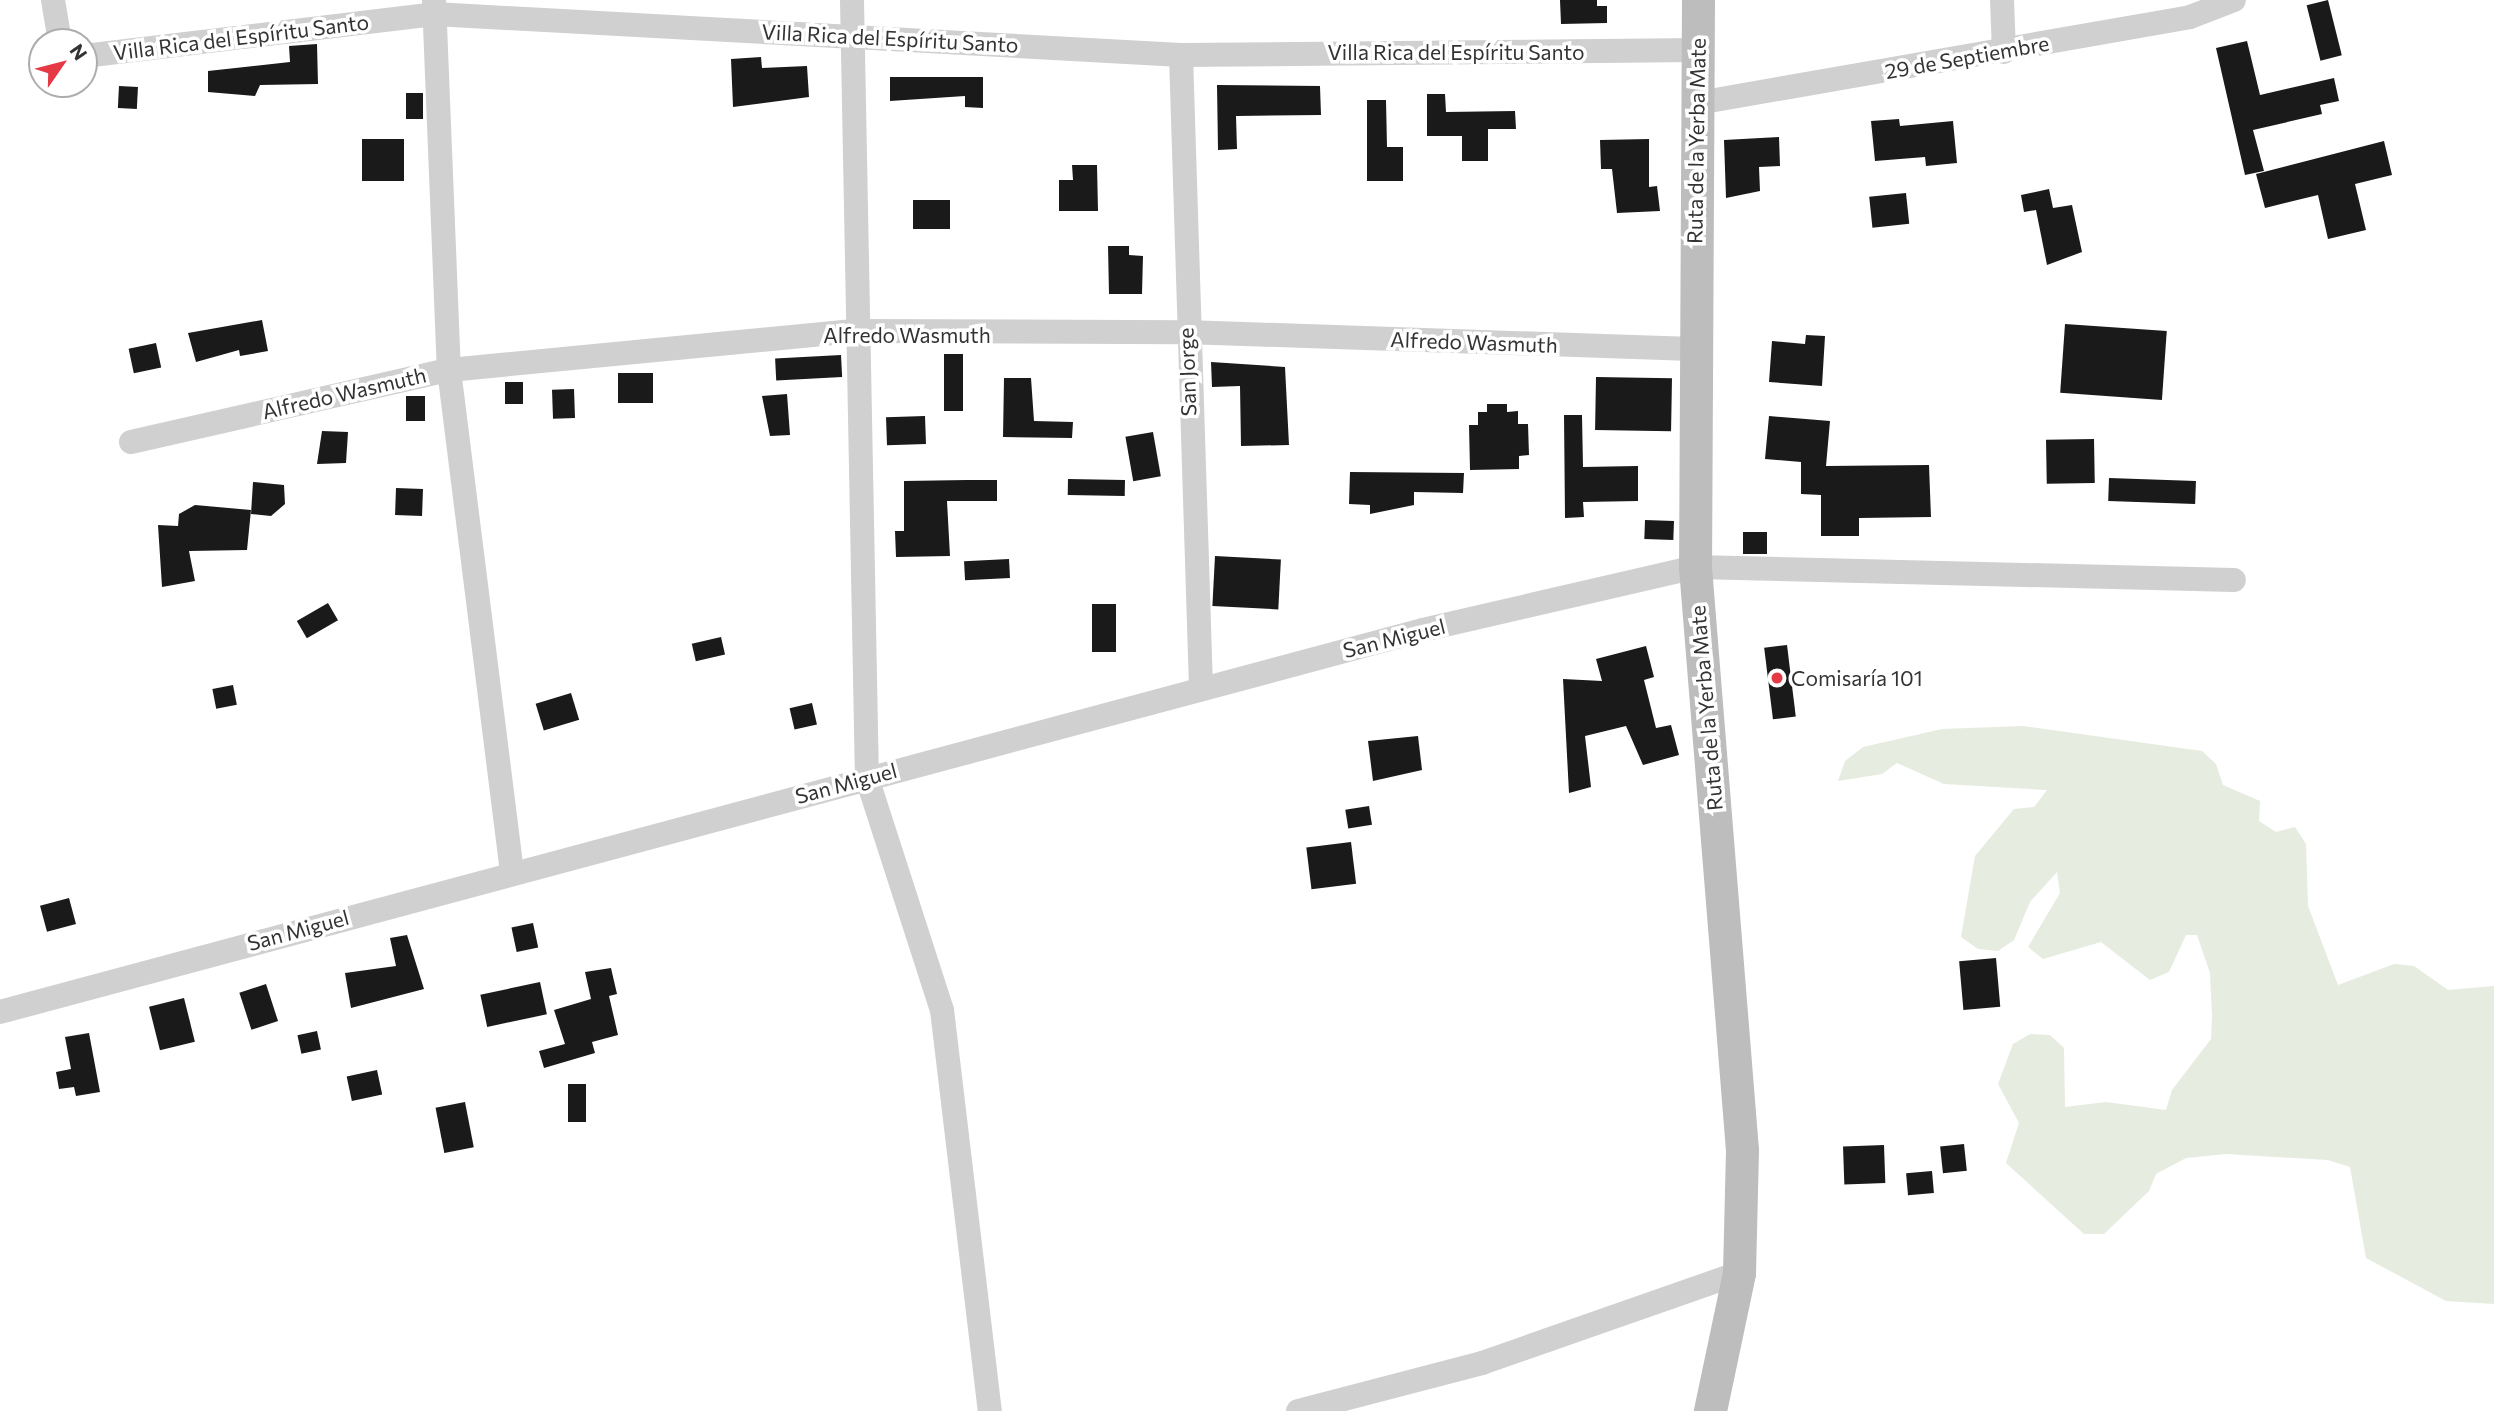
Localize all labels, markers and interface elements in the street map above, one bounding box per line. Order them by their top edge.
street label: Villa Rica del Espíritu Santo [112,9,370,65]
street label: Villa Rica del Espíritu Santo [761,19,1019,57]
north arrow [28,28,98,98]
street label: 29 de Septiembre [1883,30,2051,84]
street label: Ruta de la Yerba Mate [1682,38,1710,244]
text: N [65,39,92,64]
street label: Villa Rica del Espíritu Santo [1327,39,1585,65]
street label: Alfredo Wasmuth [823,322,991,348]
street label: Alfredo Wasmuth [1390,326,1558,358]
street label: San Jorge [1173,327,1201,417]
street label: Alfredo Wasmuth [260,362,428,424]
street label: Ruta de la Yerba Mate [1684,604,1728,812]
street label: San Miguel [1340,613,1448,663]
place label: Comisaría 101 [1791,665,1923,691]
marker: Comisaría 101 [1769,670,1785,686]
street label: San Miguel [792,757,900,809]
street label: San Miguel [244,904,352,956]

